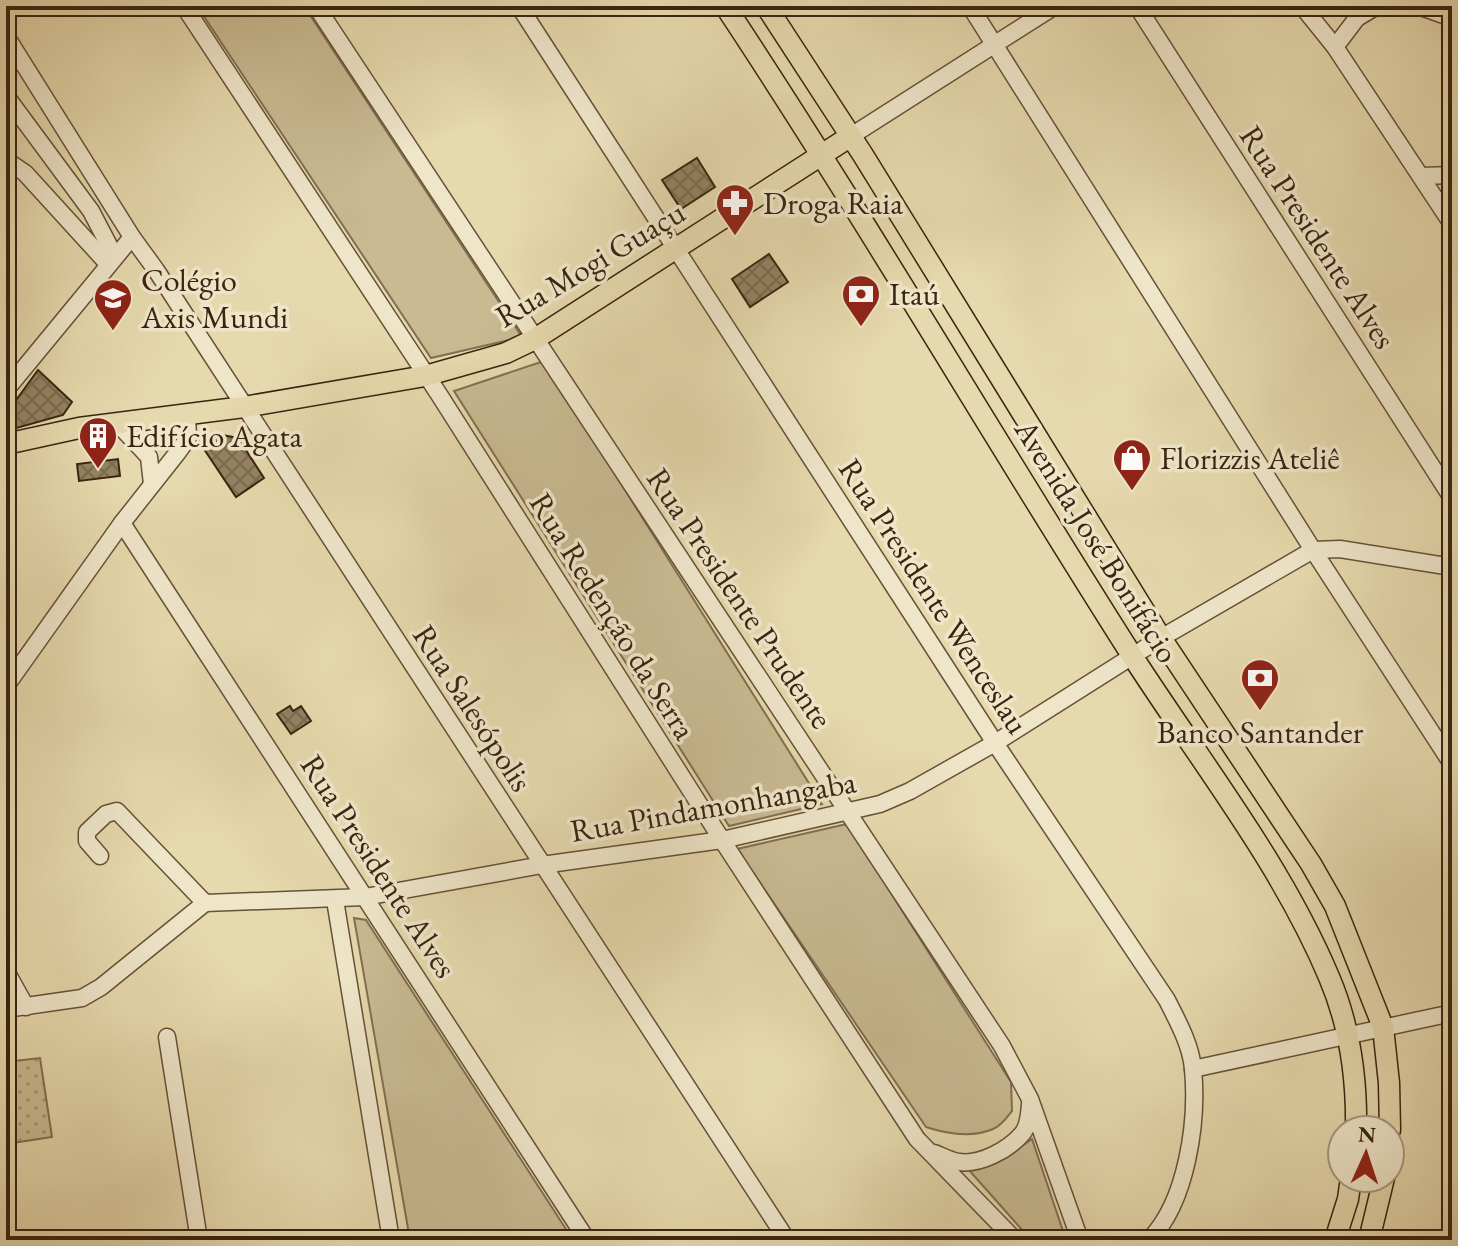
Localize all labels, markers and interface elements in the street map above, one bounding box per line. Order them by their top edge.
street label: Rua Presidente Alves [1230,117,1406,357]
pharmacy icon: Droga Raia [714,182,756,237]
place label: Droga Raia [763,182,903,224]
street label: Rua Mogi Guaçu [488,191,693,337]
place label: Colégio Axis Mundi [140,259,288,338]
bank icon: Itaú [840,273,882,328]
place label: Itaú [889,273,940,315]
school or university icon: Colégio Axis Mundi [92,277,134,332]
street label: Avenida José Bonifácio [1005,410,1189,671]
building icon: Edifício Agata [77,415,119,470]
place label: Edifício Agata [126,415,303,457]
shop icon: Florizzis Ateliê [1111,437,1153,492]
place label: Florizzis Ateliê [1160,437,1340,479]
street label: Rua Presidente Wenceslau [829,450,1039,742]
street label: Rua Presidente Prudente [637,460,843,736]
street label: Rua Redenção da Serra [520,485,706,748]
street label: Rua Salesópolis [403,617,543,799]
bank icon: Banco Santander [1239,657,1281,712]
place label: Banco Santander [1157,711,1364,753]
street label: Rua Presidente Alves [291,746,467,986]
street label: Rua Pindamonhangaba [567,760,859,852]
north arrow [1326,1114,1406,1194]
text: N [1357,1120,1377,1149]

